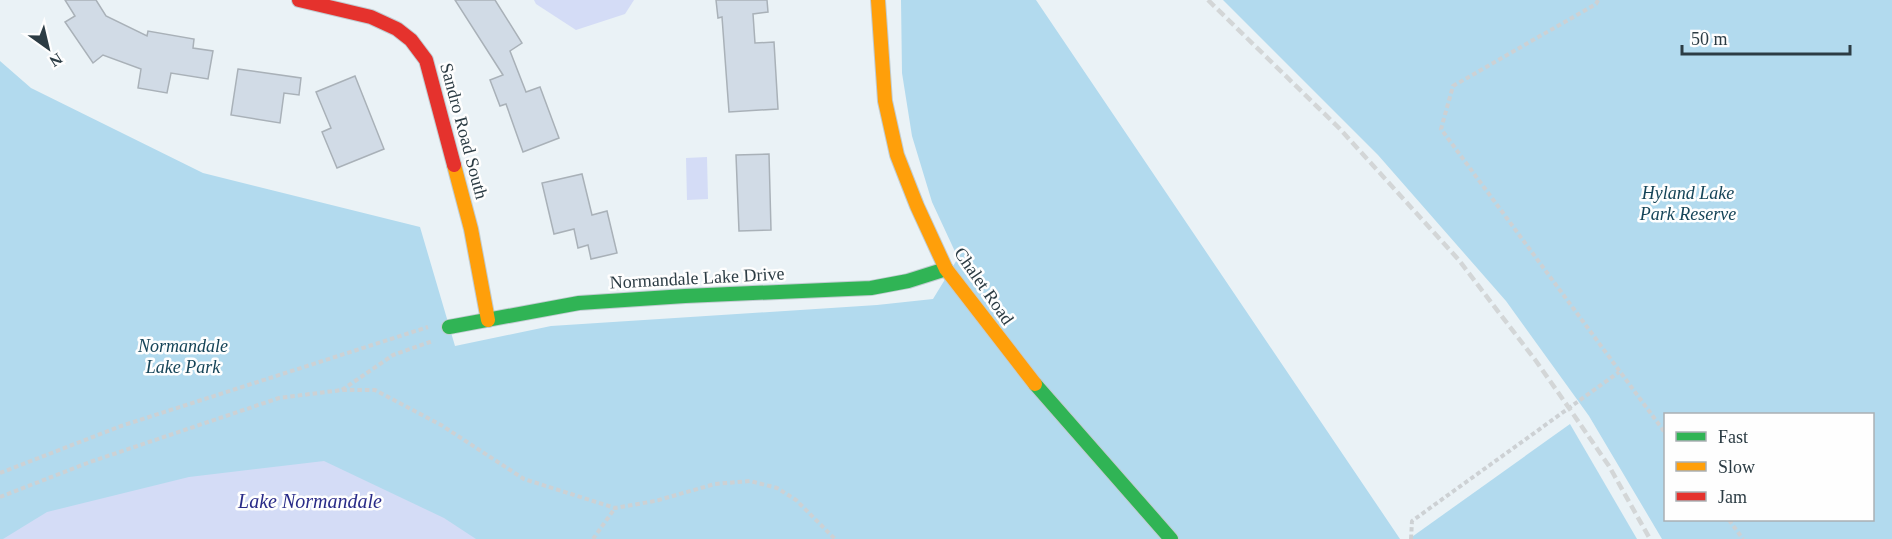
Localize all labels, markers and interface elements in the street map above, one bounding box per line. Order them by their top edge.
north arrow [18,18,78,78]
scale bar [1682,18,1850,56]
text: 50 m [1691,29,1728,49]
text: N [46,50,66,71]
street label: Sandro Road South [436,61,492,201]
park label: Hyland Lake Park Reserve [1639,183,1736,224]
street label: Chalet Road [950,244,1018,328]
street label: Normandale Lake Drive [609,263,785,293]
park label: Normandale Lake Park [137,336,228,377]
legend [1664,413,1874,521]
text: Fast [1718,427,1748,447]
text: Slow [1718,457,1755,477]
text: Jam [1718,487,1747,507]
water label: Lake Normandale [237,490,382,512]

